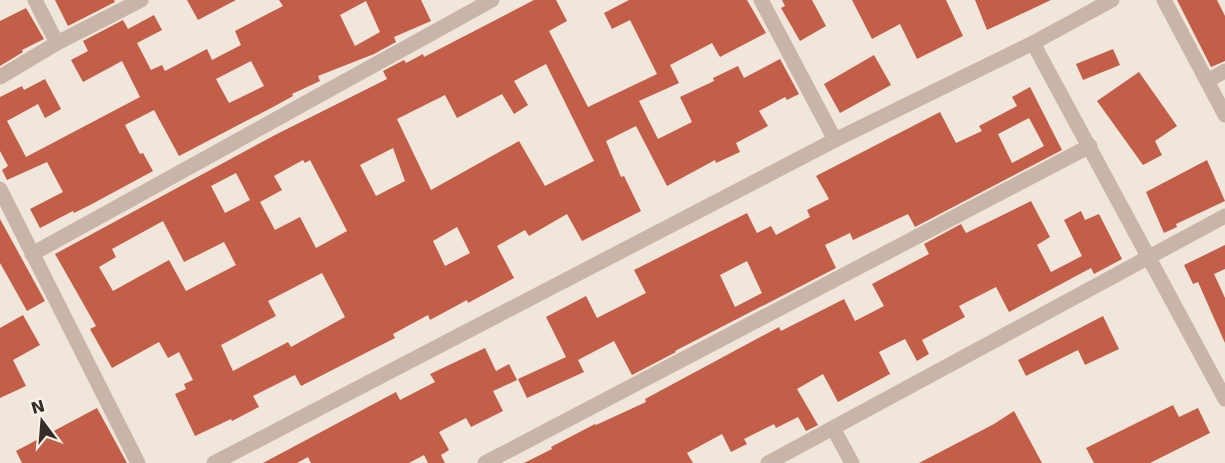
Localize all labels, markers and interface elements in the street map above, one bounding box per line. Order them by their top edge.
north arrow [12,391,72,451]
text: N [29,396,47,418]

